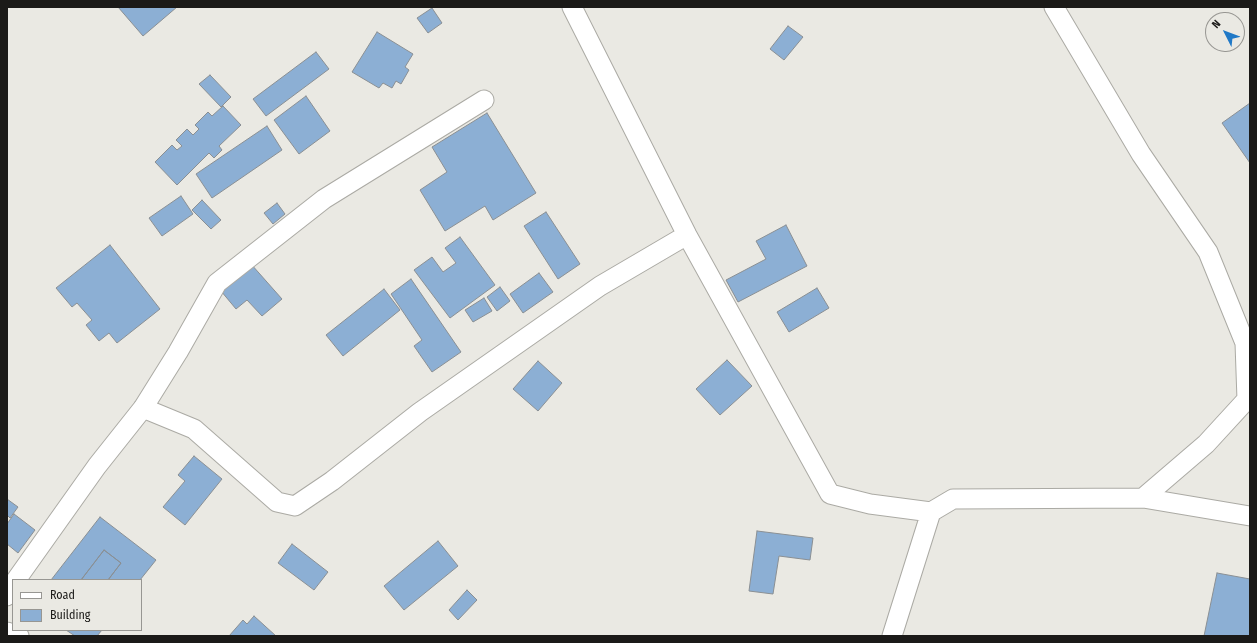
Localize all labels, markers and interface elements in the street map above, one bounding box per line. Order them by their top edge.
north arrow [1205,12,1245,52]
text: N [1209,18,1223,31]
legend [12,579,142,631]
text: Road [50,588,75,602]
text: Building [50,608,90,622]

